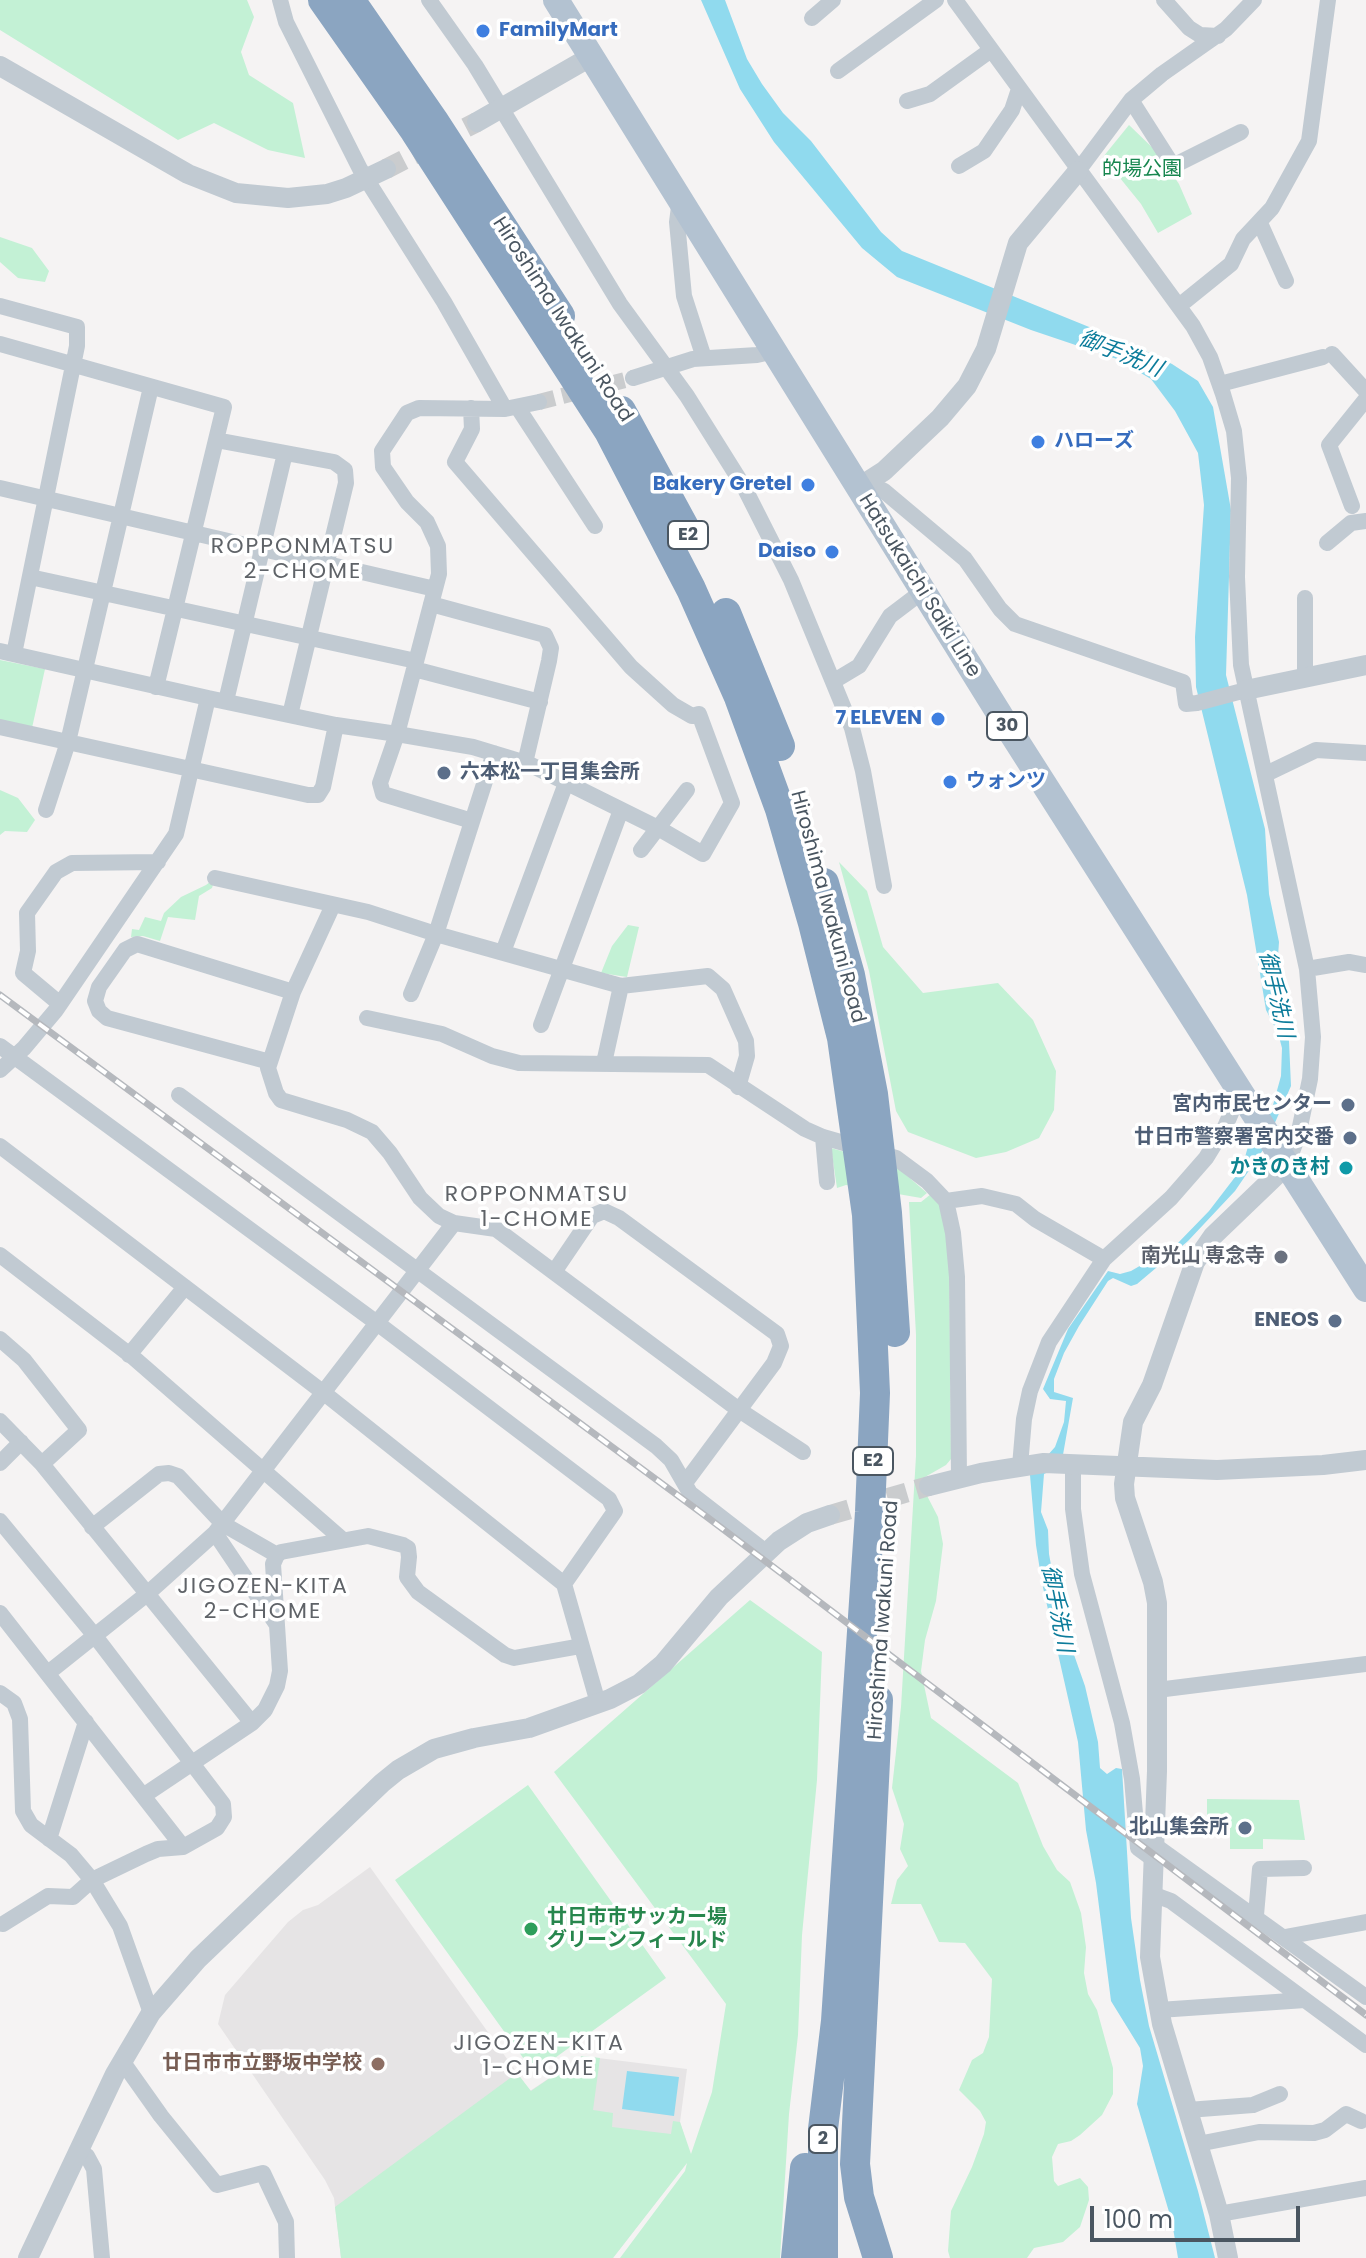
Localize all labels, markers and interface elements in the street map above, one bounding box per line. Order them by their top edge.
place label: FamilyMart [499,19,618,43]
marker: FamilyMart [474,22,492,40]
park label: 的場公園 [1102,158,1182,182]
street label: Hiroshima Iwakuni Road [487,213,637,427]
water label: 御手洗川 [1074,326,1166,384]
place label: ハローズ [1054,430,1134,454]
marker: ハローズ [1029,433,1047,451]
place label: Bakery Gretel [653,473,792,497]
marker: Bakery Gretel [799,476,817,494]
street label: Hatsukaichi Saiki Line [853,490,985,682]
road number: E2 [668,521,708,549]
district label: ROPPONMATSU 2-CHOME [211,534,395,586]
place label: Daiso [758,540,816,564]
marker: Daiso [823,543,841,561]
place label: 7 ELEVEN [835,707,922,731]
marker: 7 ELEVEN [929,710,947,728]
road number: 30 [987,712,1027,740]
place label: 六本松一丁目集会所 [460,761,640,785]
marker: 六本松一丁目集会所 [435,764,453,782]
place label: ウォンツ [966,770,1046,794]
marker: ウォンツ [941,773,959,791]
street label: Hiroshima Iwakuni Road [784,788,870,1026]
water label: 御手洗川 [1252,949,1298,1041]
place label: 宮内市民センター [1172,1093,1332,1117]
marker: 宮内市民センター [1339,1096,1357,1114]
place label: 廿日市警察署宮内交番 [1134,1126,1334,1150]
marker: 廿日市警察署宮内交番 [1341,1129,1359,1147]
place label: かきのき村 [1230,1156,1330,1180]
marker: かきのき村 [1337,1159,1355,1177]
district label: ROPPONMATSU 1-CHOME [445,1182,629,1234]
place label: 南光山 専念寺 [1141,1245,1265,1269]
marker: 南光山 専念寺 [1272,1248,1290,1266]
place label: ENEOS [1254,1309,1319,1333]
marker: ENEOS [1326,1312,1344,1330]
road number: E2 [853,1447,893,1475]
street label: Hiroshima Iwakuni Road [864,1500,904,1740]
water label: 御手洗川 [1035,1563,1077,1655]
district label: JIGOZEN-KITA 2-CHOME [177,1574,349,1626]
place label: 北山集会所 [1129,1816,1229,1840]
marker: 北山集会所 [1236,1819,1254,1837]
place label: 廿日市市サッカー場 グリーンフィールド [547,1906,727,1953]
marker: 廿日市市サッカー場 グリーンフィールド [522,1920,540,1938]
district label: JIGOZEN-KITA 1-CHOME [453,2031,625,2082]
place label: 廿日市市立野坂中学校 [162,2052,362,2076]
marker: 廿日市市立野坂中学校 [369,2055,387,2073]
road number: 2 [809,2125,837,2153]
scale bar [1094,2190,1304,2240]
text: 100 m [1104,2203,1173,2236]

